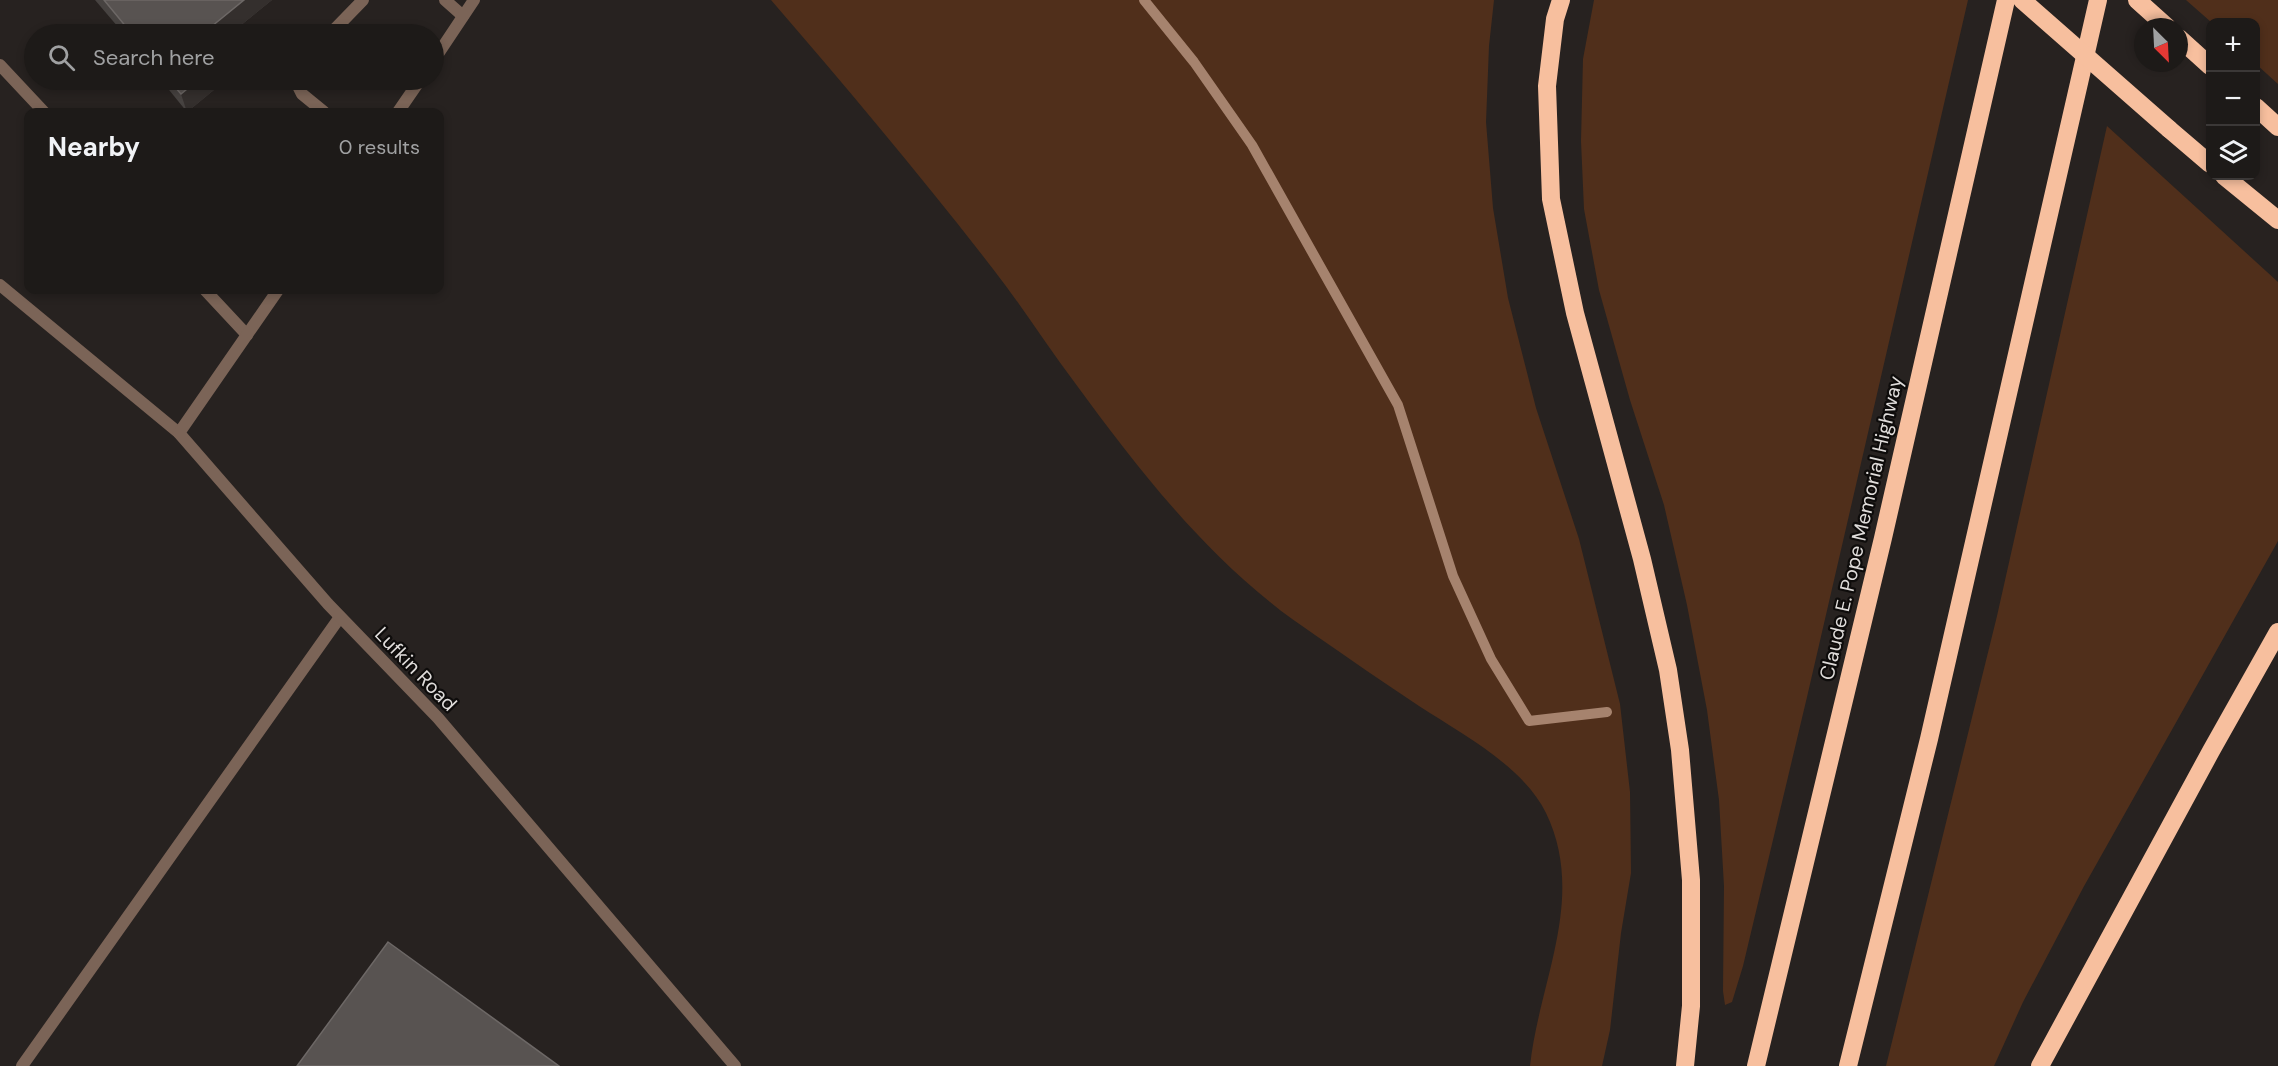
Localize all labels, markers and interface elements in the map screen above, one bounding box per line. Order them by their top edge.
north arrow [2134,18,2188,72]
map controls [2206,18,2260,180]
button: + [2206,18,2260,72]
search box [24,24,444,90]
icon: search [45,41,78,74]
text: Search here [93,43,214,72]
button: − [2206,72,2260,126]
button: layers [2206,126,2260,180]
text: Nearby [48,130,140,164]
text: 0 results [339,134,420,160]
street label: Claude E. Pope Memorial Highway [1813,373,1909,683]
street label: Lufkin Road [369,621,463,717]

